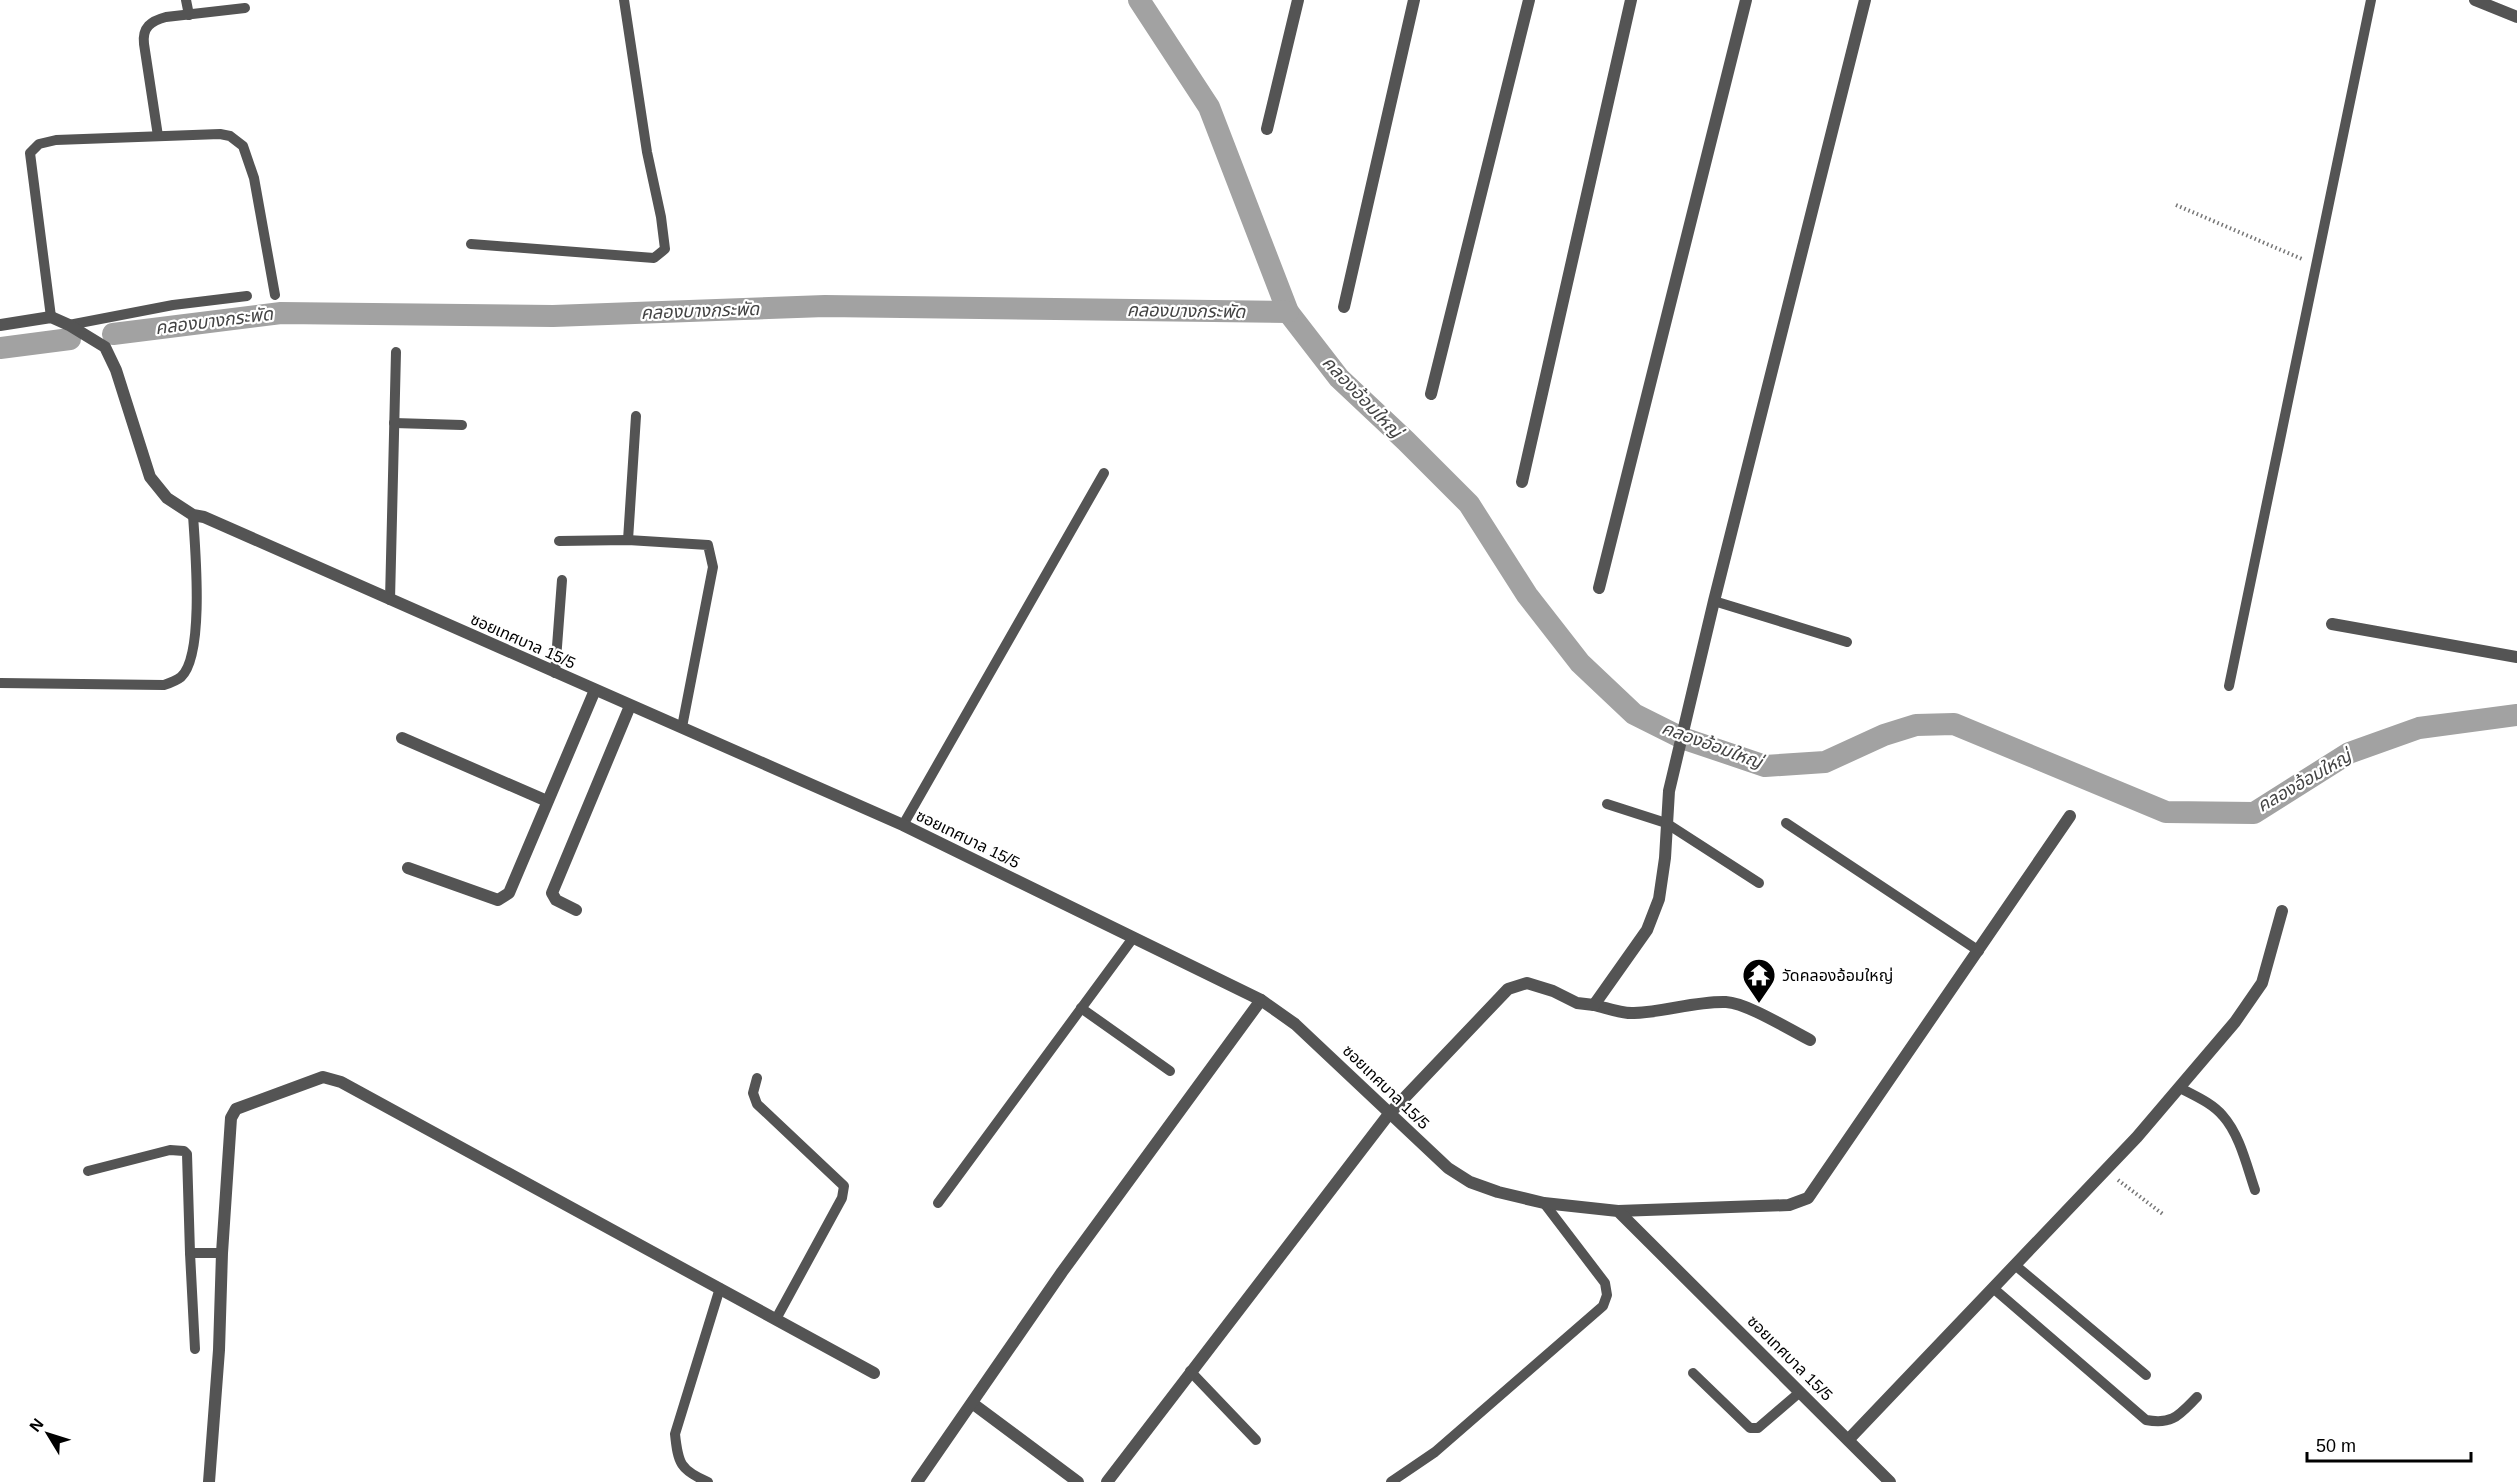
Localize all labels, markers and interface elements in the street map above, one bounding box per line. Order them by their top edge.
water label: คลองบางกระพัด [640,299,760,323]
water label: คลองบางกระพัด [1127,300,1246,322]
water label: คลองบางกระพัด [154,304,275,338]
water label: คลองอ้อมใหญ่ [1318,352,1408,444]
street label: ซอยเทศบาล 15/5 [468,610,578,672]
water label: คลองอ้อมใหญ่ [1659,718,1768,773]
water label: คลองอ้อมใหญ่ [2253,745,2357,816]
street label: ซอยเทศบาล 15/5 [913,807,1023,871]
temple icon: วัดคลองอ้อมใหญ่ [1741,957,1777,1004]
place label: วัดคลองอ้อมใหญ่ [1782,967,1893,984]
street label: ซอยเทศบาล 15/5 [1339,1042,1433,1132]
street label: ซอยเทศบาล 15/5 [1744,1312,1836,1404]
north arrow [18,1404,78,1464]
text: N [26,1415,47,1435]
scale bar [2307,1425,2470,1463]
text: 50 m [2316,1436,2356,1456]

